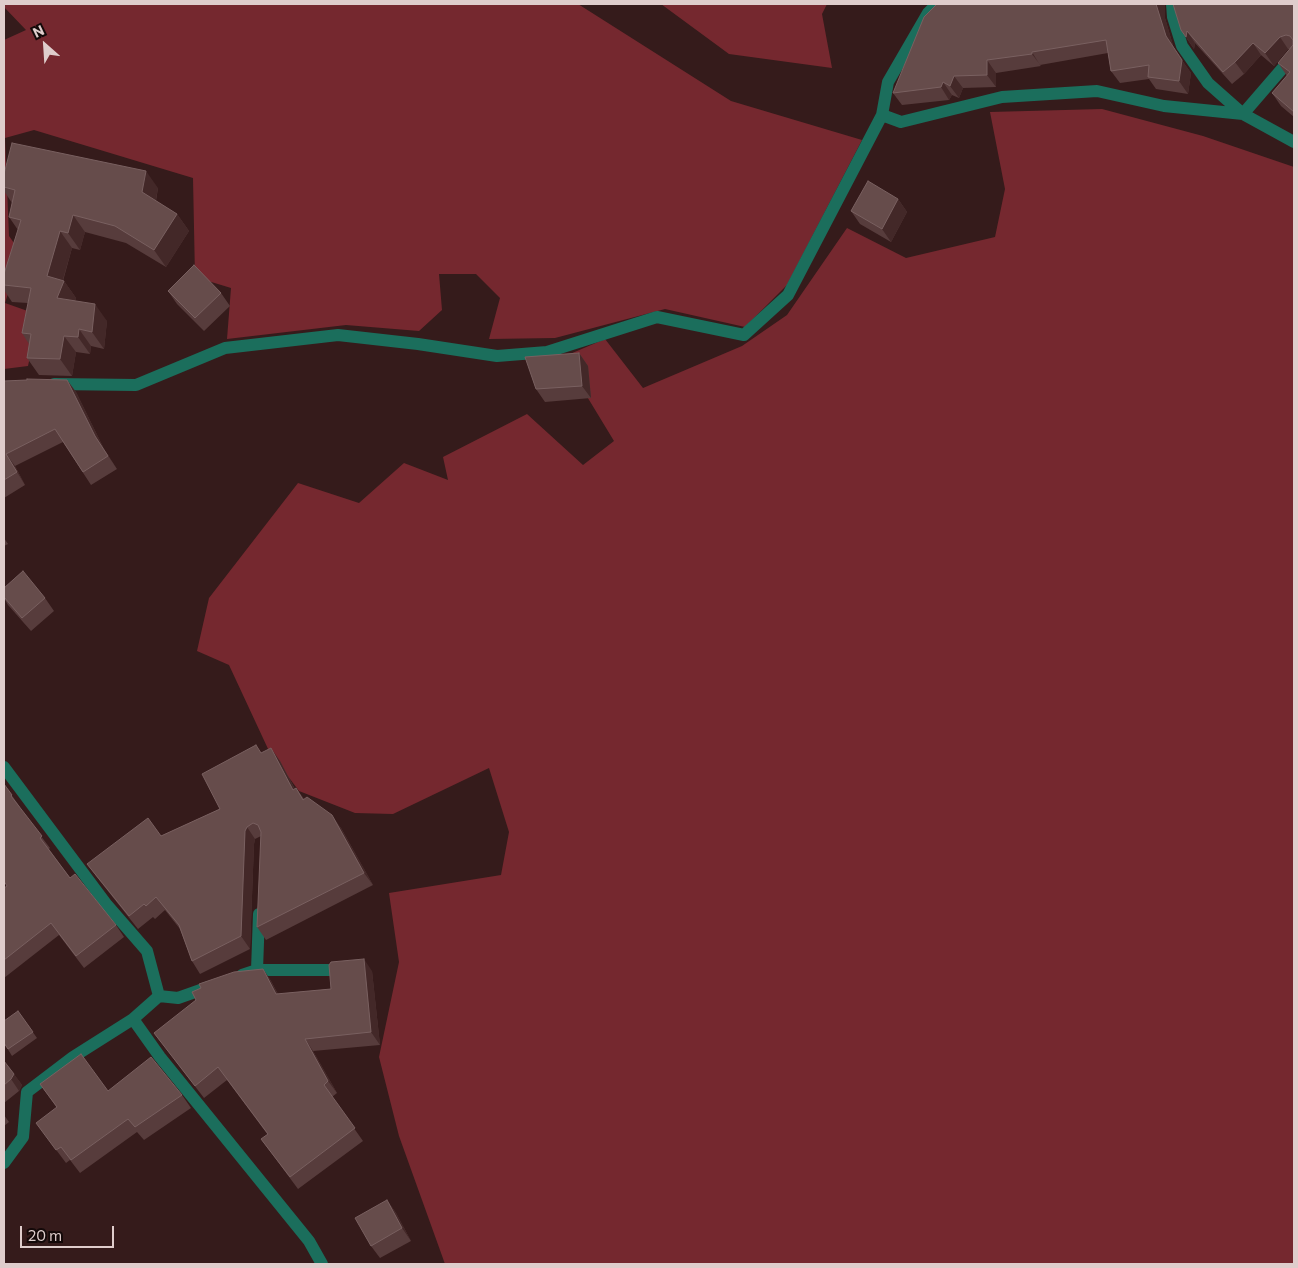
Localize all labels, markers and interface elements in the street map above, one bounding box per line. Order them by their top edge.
north arrow [20,20,70,70]
text: N [30,21,47,41]
scale bar [22,1216,116,1248]
text: 20 m [28,1226,62,1244]

